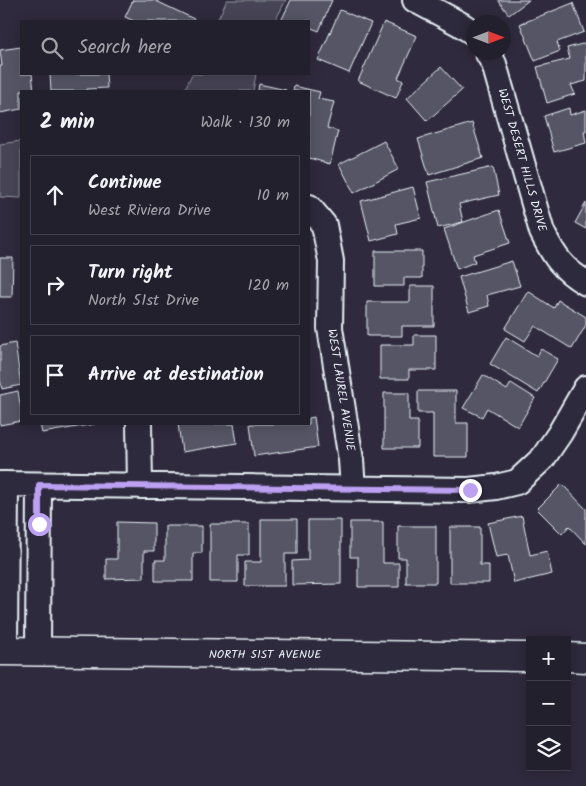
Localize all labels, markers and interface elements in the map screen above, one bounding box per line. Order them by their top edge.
north arrow [466,15,511,60]
search box [20,20,310,75]
text: Search here [78,33,172,63]
icon: search [38,34,66,62]
street label: WEST DESERT HILLS DRIVE [492,86,552,235]
text: 2 min [40,106,95,139]
text: Walk · 130 m [201,110,290,135]
text: Continue [88,168,161,198]
icon: ahead [41,181,69,209]
text: 10 m [257,183,289,208]
text: West Riviera Drive [88,198,211,223]
text: Turn right [88,258,173,288]
icon: right [41,271,69,299]
text: 120 m [248,273,289,298]
text: North 51st Drive [88,288,199,313]
street label: WEST LAUREL AVENUE [322,328,360,453]
text: Arrive at destination [88,360,264,390]
icon: arrive [41,361,69,389]
route end [459,479,482,502]
route start [28,513,51,536]
map controls [526,636,571,771]
button: + [526,636,571,681]
street label: NORTH 51ST AVENUE [209,645,322,664]
button: − [526,681,571,726]
button: layers [526,726,571,771]

